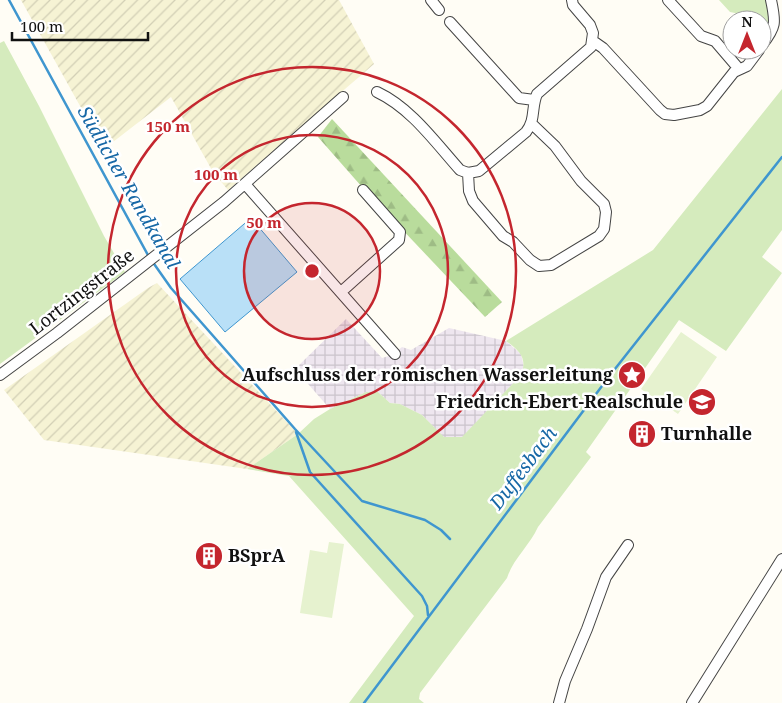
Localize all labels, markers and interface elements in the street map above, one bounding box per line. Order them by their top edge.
scale bar [12,10,149,42]
north arrow [722,10,772,60]
text: N [741,12,753,31]
text: 100 m [20,16,63,36]
water label: Südlicher Randkanal [72,101,186,273]
text: 150 m [146,116,190,136]
text: 100 m [194,164,238,184]
text: 50 m [246,212,282,232]
street label: Lortzingstraße [24,243,139,340]
centre of rings [303,262,321,280]
place icon: Aufschluss der römischen Wasserleitung [617,360,647,390]
place label: Aufschluss der römischen Wasserleitung [242,362,614,386]
school or university icon: Friedrich-Ebert-Realschule [687,387,717,417]
place label: Friedrich-Ebert-Realschule [436,389,683,413]
building icon: Turnhalle [627,419,657,449]
water label: Duffesbach [483,421,563,515]
place label: Turnhalle [661,421,752,445]
building icon: BSprA [194,541,224,571]
place label: BSprA [228,543,286,567]

